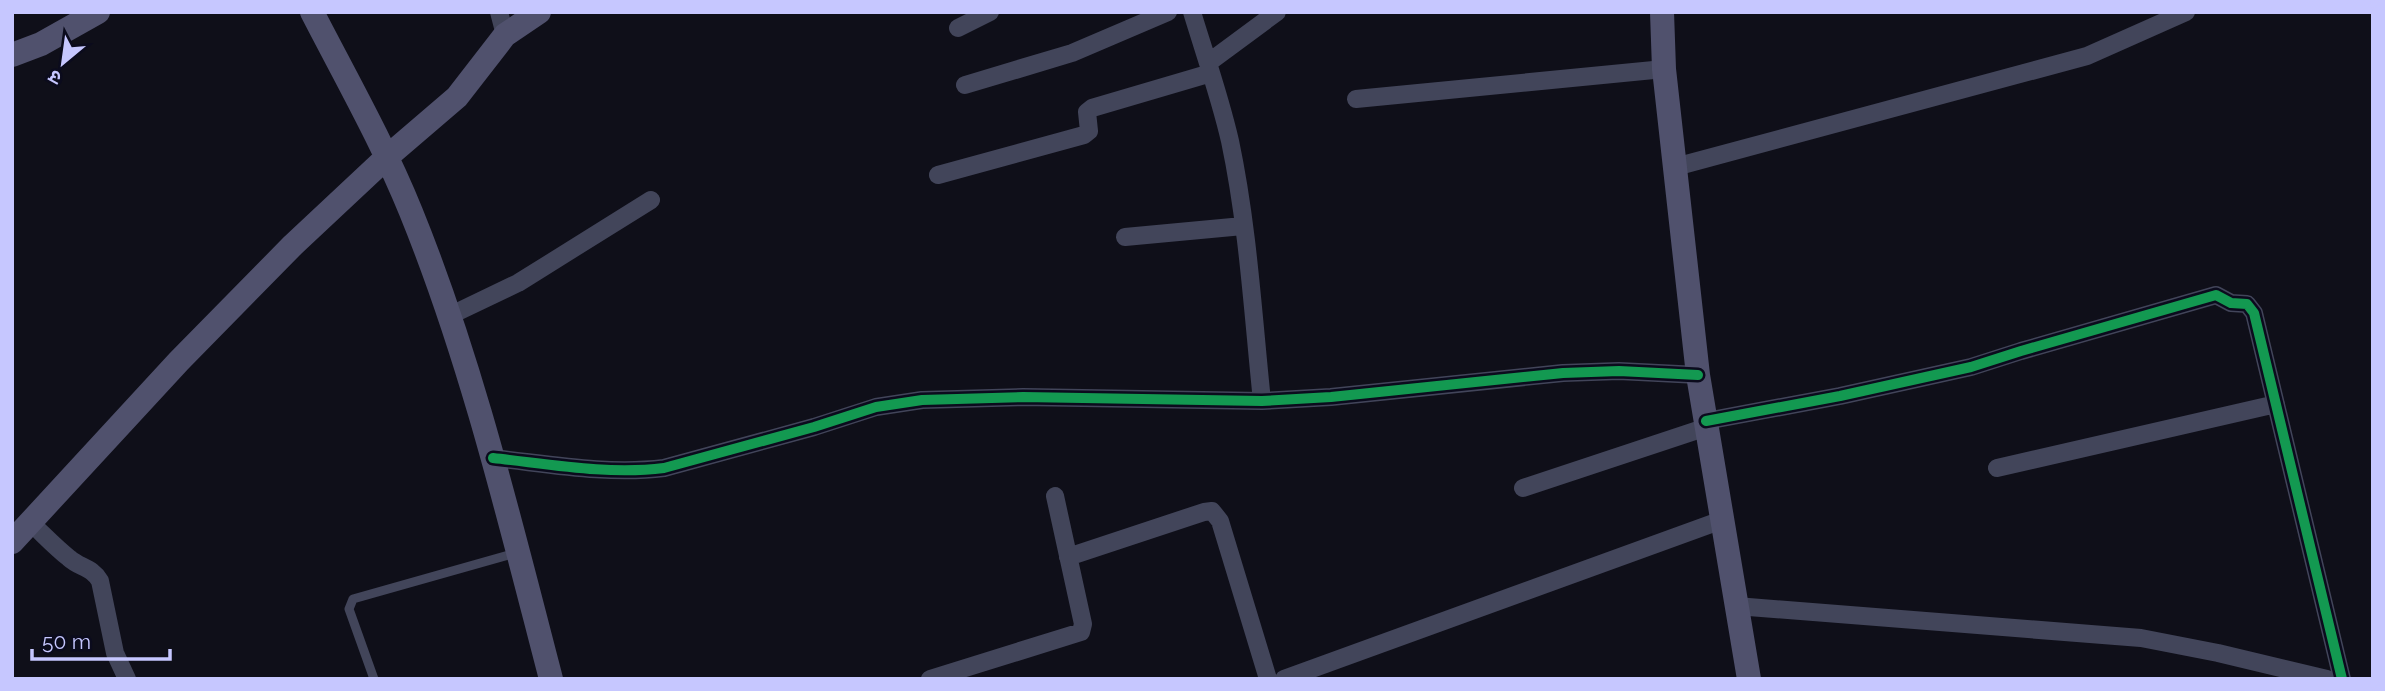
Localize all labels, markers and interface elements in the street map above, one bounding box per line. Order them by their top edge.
north arrow [28,28,98,98]
text: उ [44,65,65,90]
scale bar [32,618,170,662]
text: 50 m [42,629,91,654]

